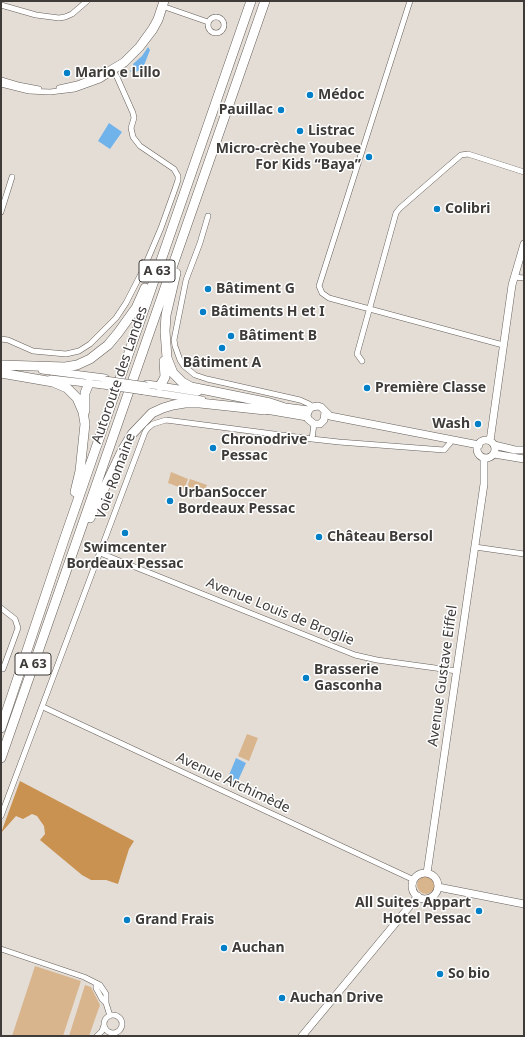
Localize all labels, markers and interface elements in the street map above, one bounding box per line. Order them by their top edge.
place label: Mario e Lillo [75,65,161,81]
marker: Mario e Lillo [62,68,72,78]
place label: Médoc [318,87,364,103]
marker: Médoc [305,90,315,100]
place label: Pauillac [219,102,273,118]
marker: Pauillac [276,105,286,115]
place label: Listrac [308,123,355,139]
marker: Listrac [295,126,305,136]
place label: Micro-crèche Youbee For Kids “Baya” [216,141,361,174]
marker: Micro-crèche Youbee For Kids “Baya” [364,152,374,162]
place label: Colibri [445,201,490,217]
marker: Colibri [432,204,442,214]
road number: A 63 [139,260,175,282]
place label: Bâtiment G [216,281,295,297]
marker: Bâtiment G [203,284,213,294]
street label: Autoroute des Landes [89,304,151,446]
place label: Bâtiments H et I [211,304,325,320]
marker: Bâtiments H et I [198,307,208,317]
place label: Bâtiment B [239,328,317,344]
marker: Bâtiment B [226,331,236,341]
marker: Bâtiment A [217,343,227,353]
place label: Bâtiment A [183,355,261,371]
place label: Première Classe [375,380,486,396]
marker: Première Classe [362,383,372,393]
place label: Wash [432,416,470,432]
marker: Wash [473,419,483,429]
street label: Voie Romaine [93,431,139,521]
place label: Chronodrive Pessac [221,432,307,464]
marker: Chronodrive Pessac [208,443,218,453]
place label: UrbanSoccer Bordeaux Pessac [178,485,295,518]
marker: UrbanSoccer Bordeaux Pessac [165,496,175,506]
marker: Swimcenter Bordeaux Pessac [120,528,130,538]
place label: Château Bersol [327,529,433,545]
marker: Château Bersol [314,532,324,542]
place label: Swimcenter Bordeaux Pessac [66,540,184,572]
street label: Avenue Louis de Broglie [204,575,356,649]
street label: Avenue Gustave Eiffel [425,604,461,748]
road number: A 63 [15,653,51,675]
place label: Brasserie Gasconha [314,662,382,694]
marker: Brasserie Gasconha [301,673,311,683]
street label: Avenue Archimède [173,749,293,817]
place label: All Suites Appart Hotel Pessac [355,895,471,928]
marker: All Suites Appart Hotel Pessac [474,906,484,916]
place label: Grand Frais [135,912,214,928]
marker: Grand Frais [122,915,132,925]
place label: Auchan [232,940,285,956]
marker: Auchan [219,943,229,953]
place label: So bio [448,966,490,982]
marker: So bio [435,969,445,979]
place label: Auchan Drive [290,990,383,1006]
marker: Auchan Drive [277,993,287,1003]

